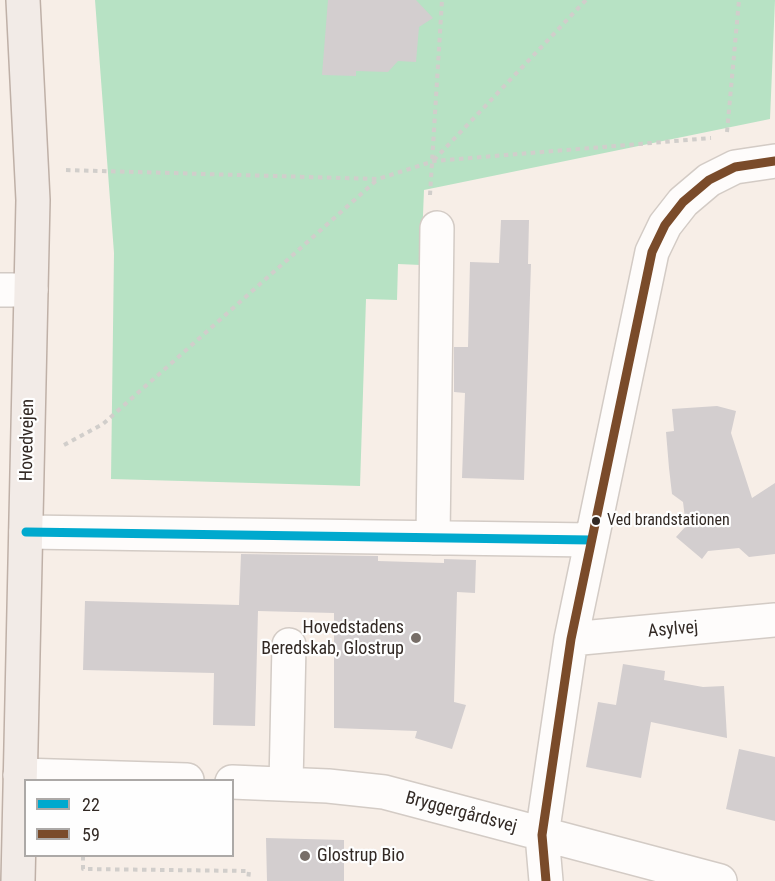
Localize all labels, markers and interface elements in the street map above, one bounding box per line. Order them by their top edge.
street label: Hovedvejen [16,399,40,481]
place label: Ved brandstationen [607,511,730,531]
marker: Ved brandstationen [590,515,602,527]
place label: Hovedstadens Beredskab, Glostrup [261,617,404,660]
street label: Asylvej [647,617,699,643]
marker: Hovedstadens Beredskab, Glostrup [409,631,423,645]
legend [24,779,234,857]
street label: Bryggergårdsvej [403,788,519,838]
text: 22 [82,794,100,815]
text: 59 [82,824,100,845]
place label: Glostrup Bio [317,845,405,867]
marker: Glostrup Bio [298,849,312,863]

